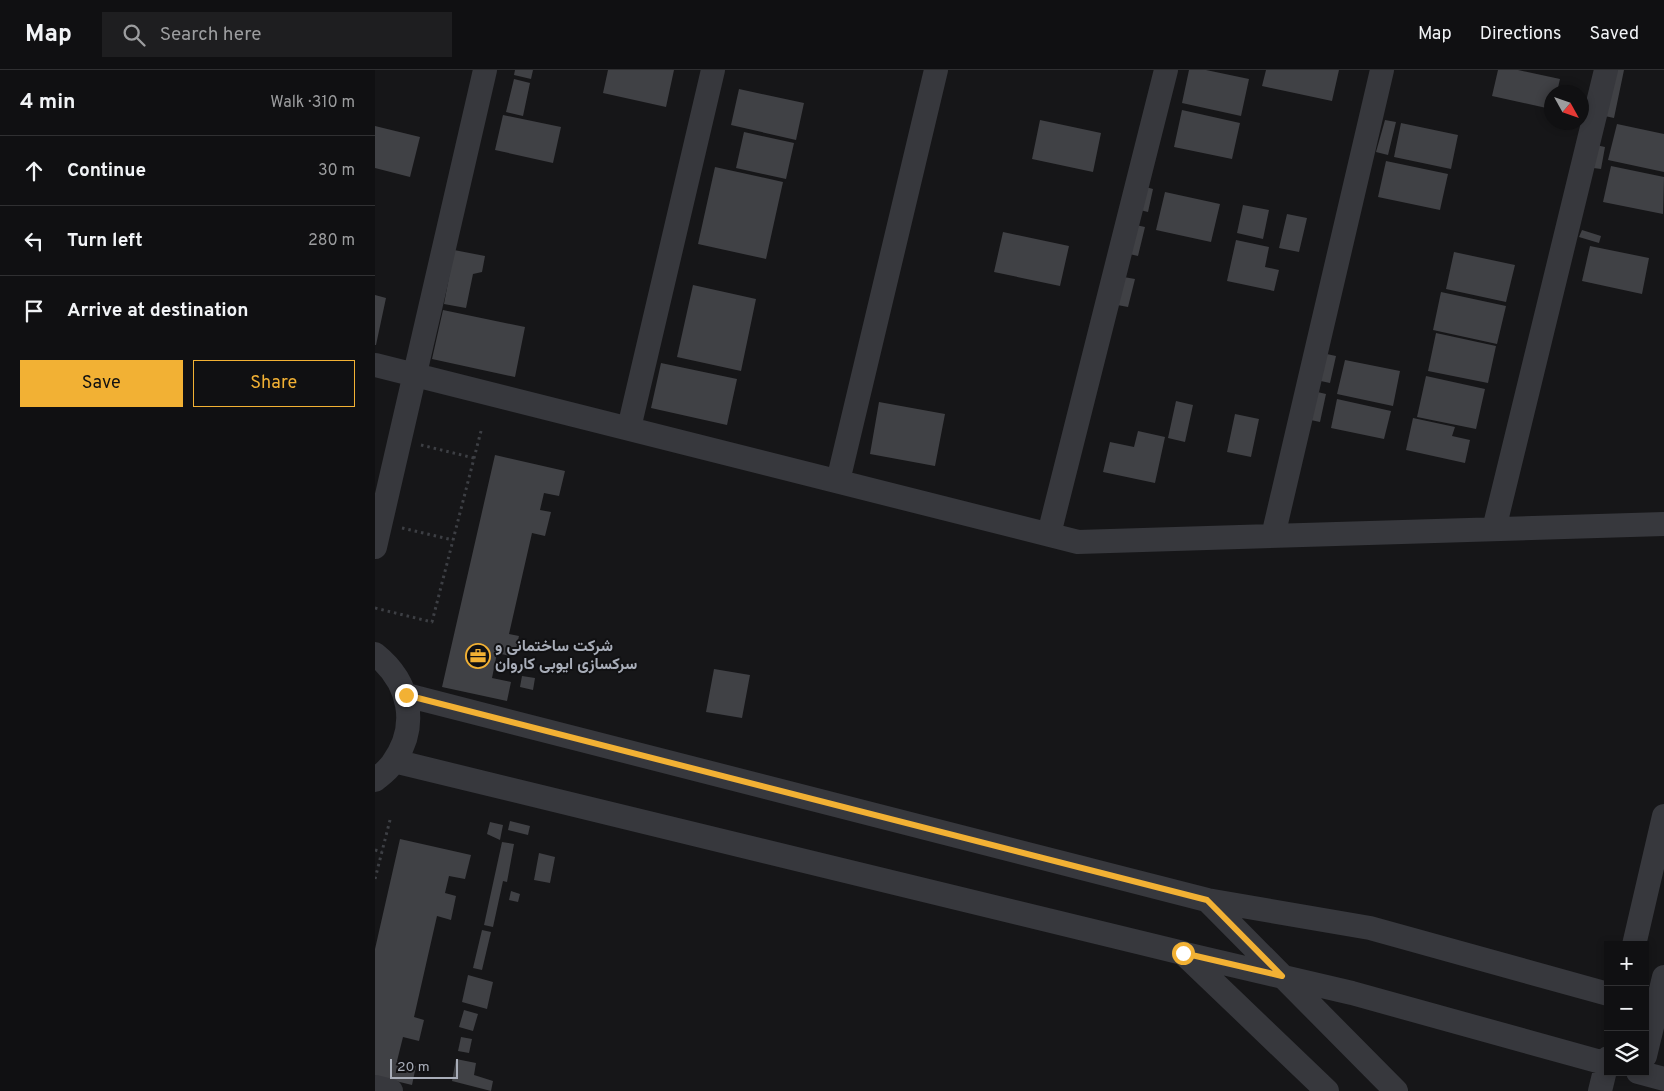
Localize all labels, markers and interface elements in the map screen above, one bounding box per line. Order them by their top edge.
search box [102,12,452,57]
text: Map [25,20,72,50]
icon: search [120,21,148,49]
text: Search here [160,23,261,47]
text: Map [1418,23,1452,46]
text: Directions [1480,23,1562,46]
text: Saved [1590,23,1639,46]
north arrow [1544,85,1589,130]
text: 4 min [20,89,76,116]
text: Walk · 310 m [270,93,355,113]
icon: ahead [20,157,48,185]
text: Continue [67,159,146,183]
text: 30 m [318,161,355,181]
icon: left [20,227,48,255]
text: Turn left [67,229,143,253]
text: 280 m [308,231,355,251]
icon: arrive [20,297,48,325]
text: Arrive at destination [67,299,248,323]
button: Save [20,360,183,407]
button: Share [193,360,355,407]
place label: شرکت ساختمانی و سرکسازی ایوبی کاروان [495,637,638,675]
office icon: شرکت ساختمانی و سرکسازی ایوبی کاروان [465,643,491,669]
route end [395,684,418,707]
map controls [1604,941,1649,1076]
button: + [1604,941,1649,986]
route start [1172,942,1195,965]
button: − [1604,986,1649,1031]
button: layers [1604,1031,1649,1076]
scale bar [390,1056,457,1079]
text: 20 m [397,1059,430,1076]

